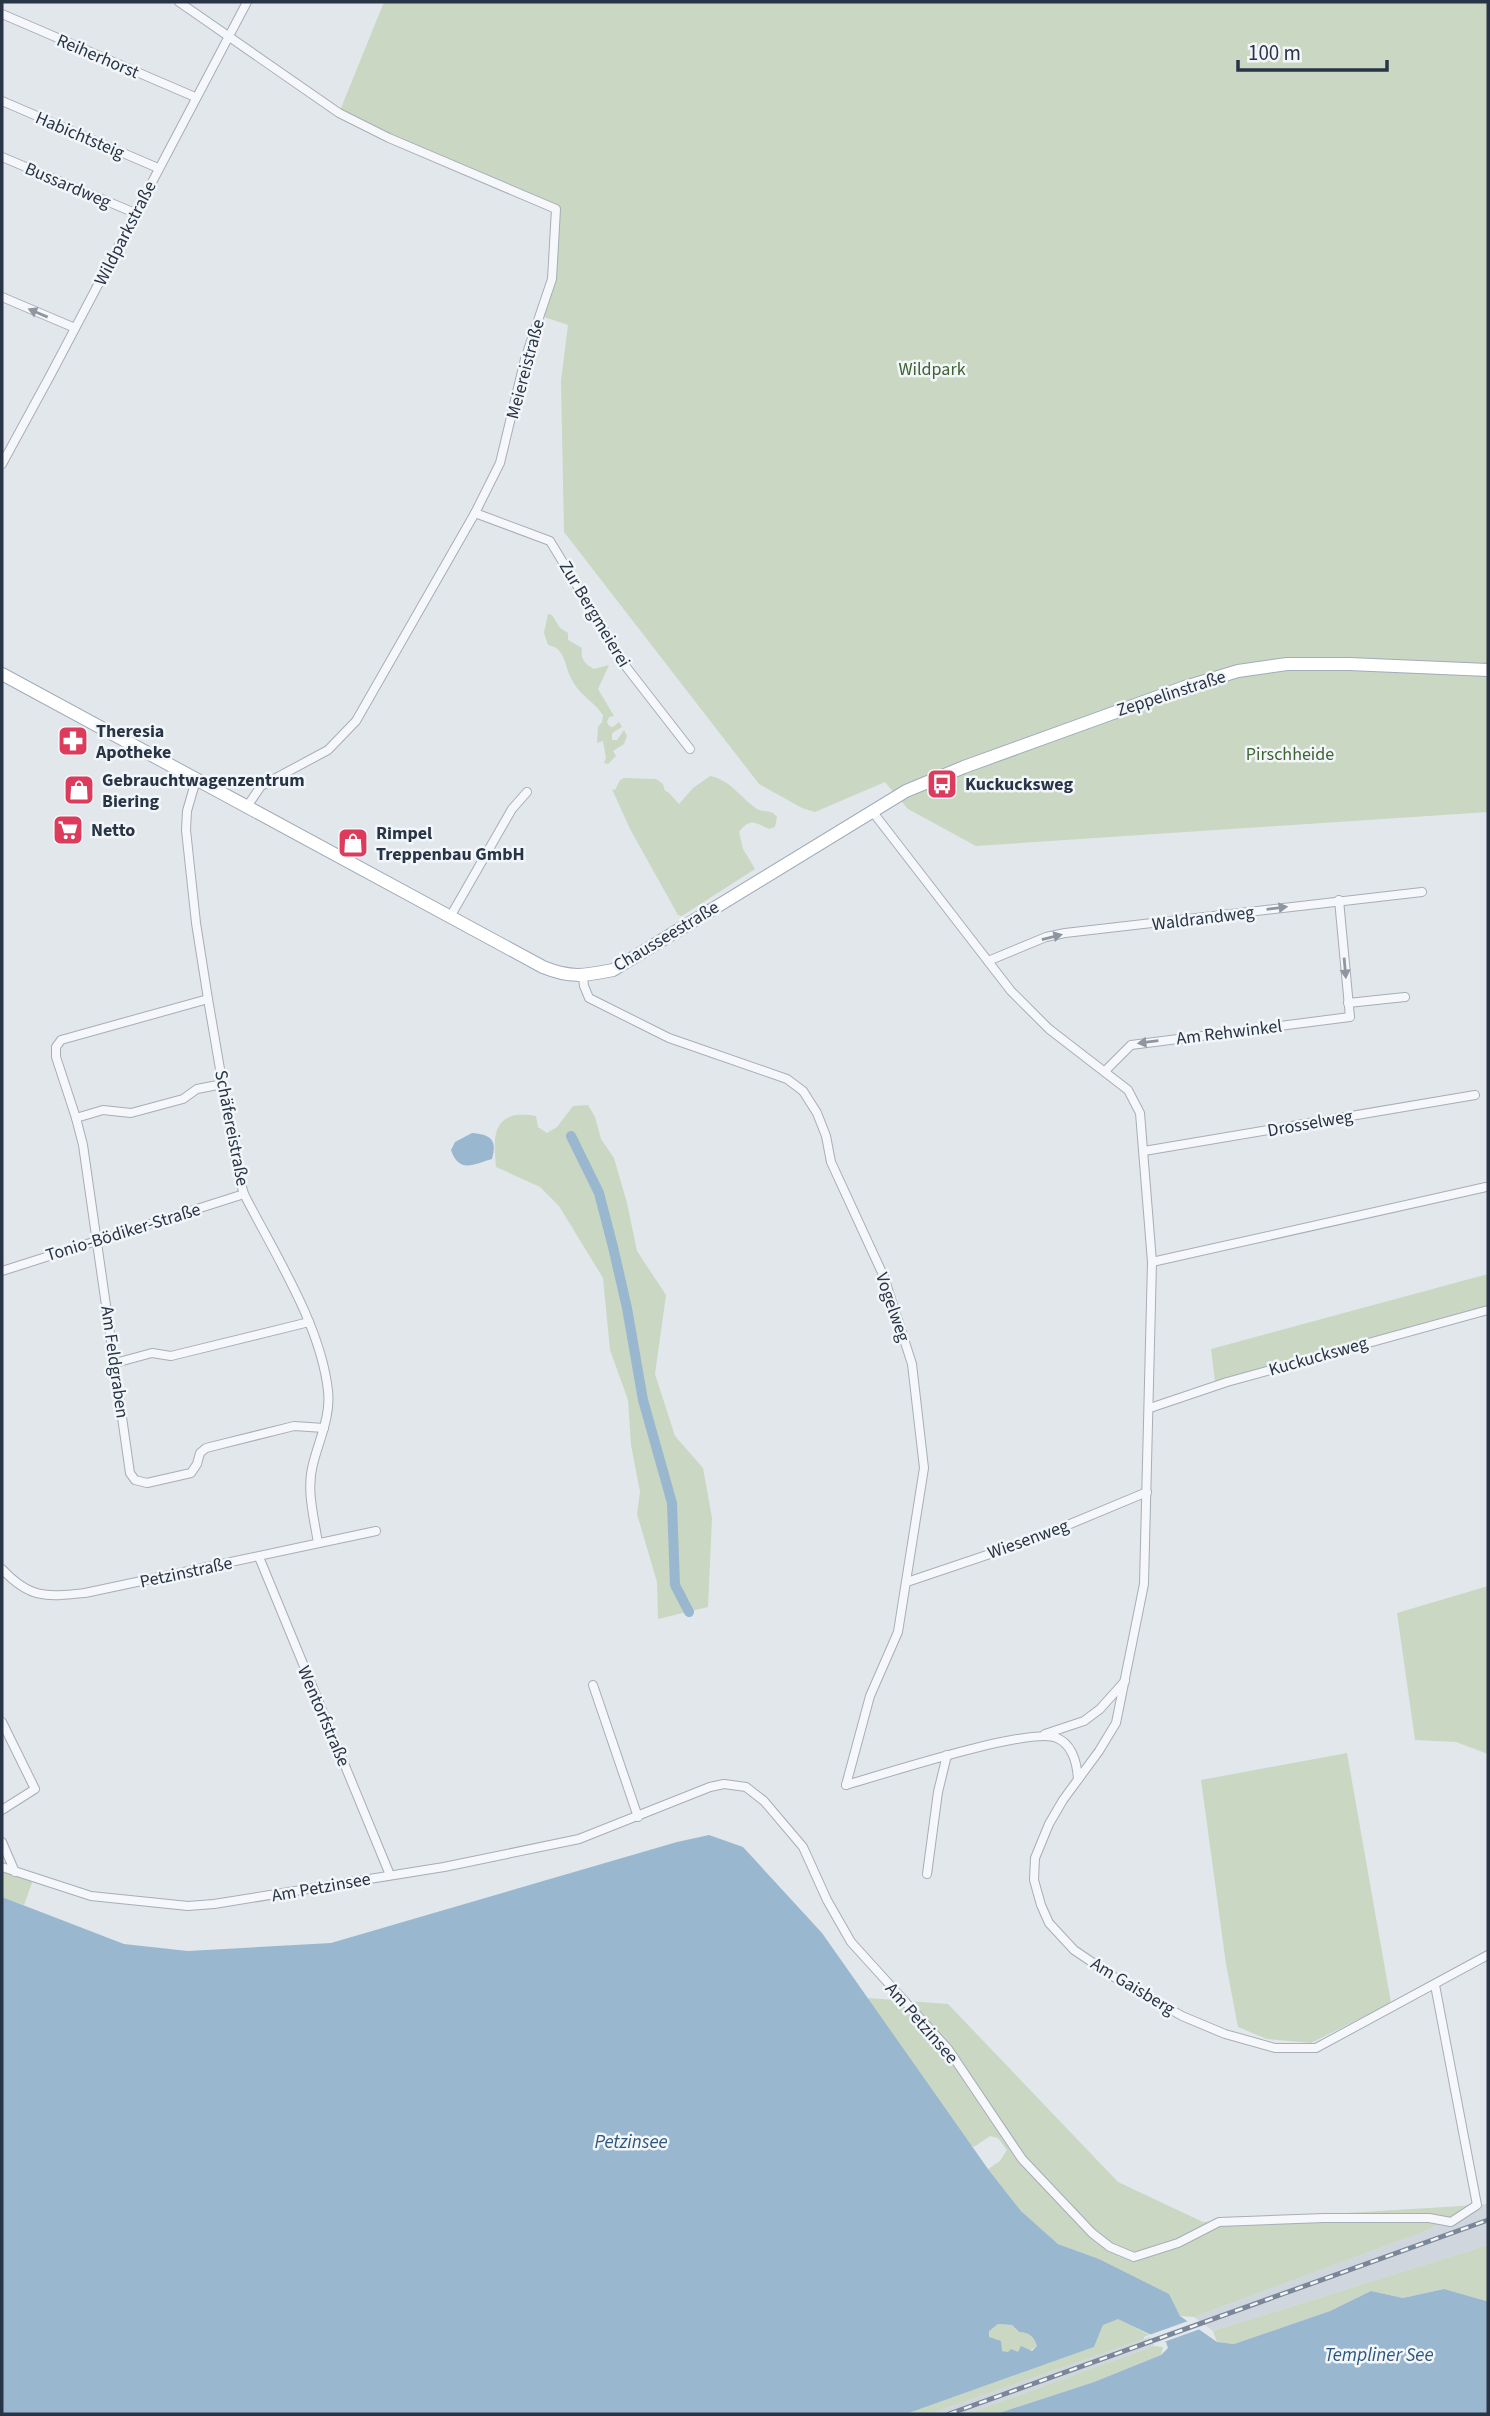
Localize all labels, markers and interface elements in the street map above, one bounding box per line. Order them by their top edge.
street label: Reiherhorst [53,28,143,85]
scale bar [1238,28,1387,72]
text: 100 m [1248,38,1301,68]
street label: Habichtsteig [31,105,128,165]
street label: Bussardweg [21,156,115,215]
street label: Wildparkstraße [88,176,163,290]
one-way arrow [28,307,49,318]
street label: Meiereistraße [500,316,551,422]
park label: Wildpark [898,357,966,382]
street label: Zur Bergmeierei [553,556,636,672]
street label: Zeppelinstraße [1113,664,1229,723]
place label: Theresia Apotheke [95,719,171,765]
pharmacy icon: Theresia Apotheke [56,724,90,758]
park label: Pirschheide [1246,742,1334,767]
bus stop icon: Kuckucksweg [925,767,959,801]
place label: Gebrauchtwagenzentrum Biering [102,768,305,814]
place label: Kuckucksweg [965,772,1073,797]
shop icon: Gebrauchtwagenzentrum Biering [62,773,96,807]
supermarket icon: Netto [51,813,85,847]
place label: Netto [91,818,135,843]
place label: Rimpel Treppenbau GmbH [376,821,525,867]
shop icon: Rimpel Treppenbau GmbH [336,826,370,860]
street label: Chausseestraße [609,895,724,978]
street label: Waldrandweg [1150,900,1256,937]
one-way arrow [1266,903,1288,914]
one-way arrow [1041,931,1063,942]
one-way arrow [1340,957,1351,979]
street label: Am Rehwinkel [1175,1014,1283,1051]
one-way arrow [1137,1037,1159,1048]
street label: Schäfereistraße [208,1068,255,1188]
street label: Drosselweg [1265,1104,1355,1143]
street label: Tonio-Bödiker-Straße [43,1197,204,1268]
street label: Vogelweg [869,1269,916,1345]
street label: Am Feldgraben [94,1304,135,1420]
street label: Kuckucksweg [1266,1330,1371,1383]
street label: Wiesenweg [984,1513,1072,1566]
street label: Petzinstraße [138,1550,235,1594]
street label: Wentorfstraße [291,1662,356,1771]
street label: Am Petzinsee [270,1866,373,1909]
street label: Am Gaisberg [1086,1951,1180,2021]
street label: Am Petzinsee [879,1977,964,2069]
water label: Petzinsee [594,2129,668,2156]
water label: Templiner See [1324,2342,1434,2369]

